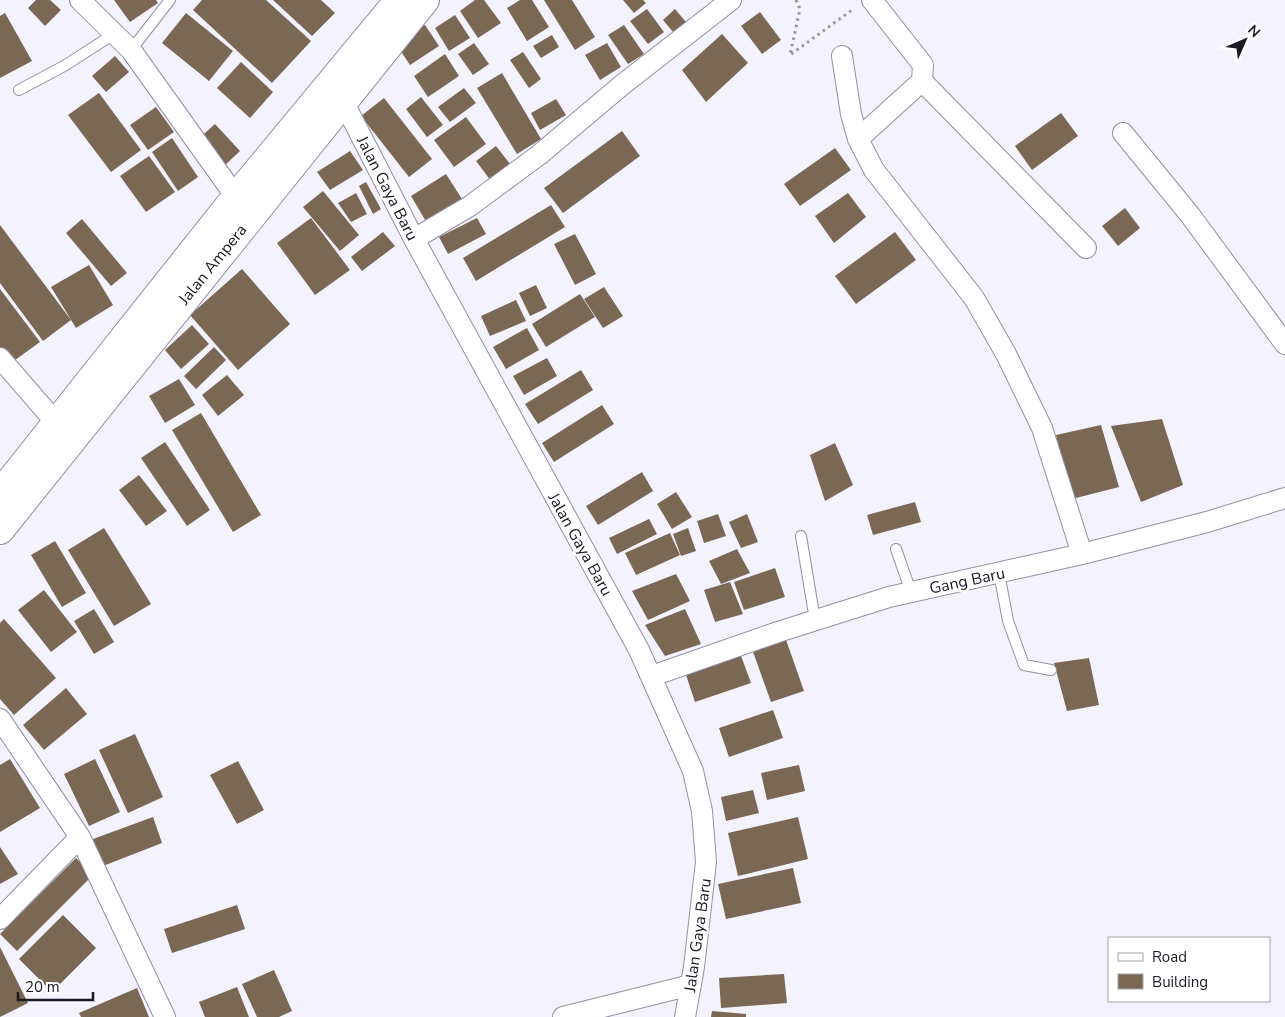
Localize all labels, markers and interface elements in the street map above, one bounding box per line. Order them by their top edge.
north arrow [1220,15,1270,65]
text: N [1243,21,1264,42]
street label: Jalan Gaya Baru [351,131,423,245]
street label: Jalan Ampera [173,220,252,310]
street label: Jalan Gaya Baru [542,488,618,600]
street label: Gang Baru [927,562,1007,600]
street label: Jalan Gaya Baru [679,877,717,994]
legend [1108,937,1270,1002]
text: Road [1152,947,1187,967]
scale bar [18,970,92,1002]
text: Building [1152,972,1208,992]
text: 20 m [25,977,60,997]

